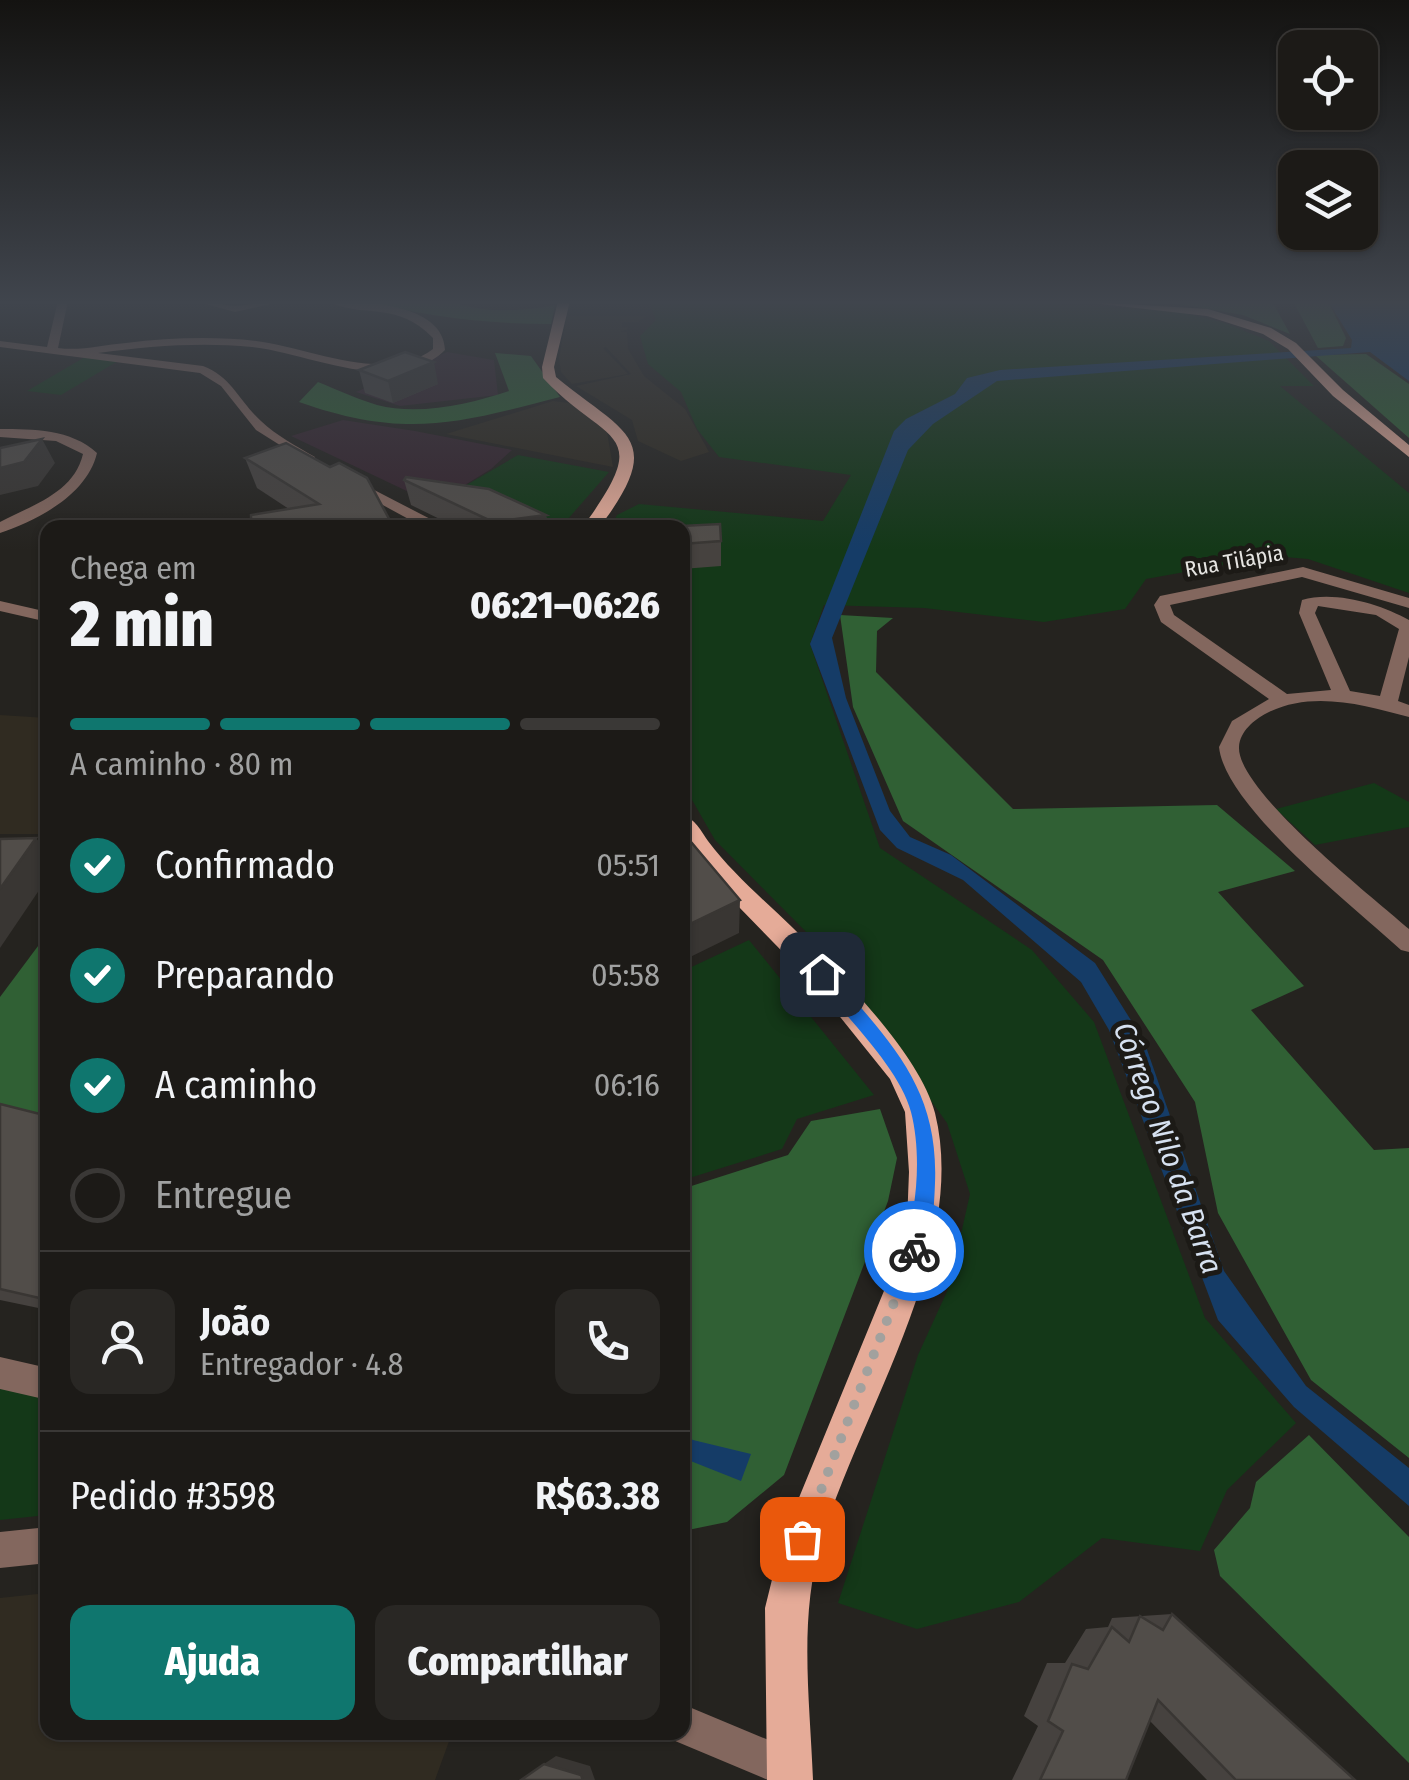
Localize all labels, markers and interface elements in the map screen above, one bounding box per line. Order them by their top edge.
map controls [1278,30,1378,250]
button: locate [1278,30,1378,130]
button: layers [1278,150,1378,250]
street label: Rua Tilápia [1183,539,1285,583]
text: Chega em [70,549,197,587]
text: 06:21–06:26 [470,582,660,628]
text: 2 min [70,585,214,663]
text: A caminho · 80 m [70,745,293,783]
icon: check [70,838,125,893]
text: Confirmado [155,842,335,888]
text: 05:51 [596,846,660,884]
pin [780,932,865,1017]
icon: home [795,947,850,1002]
icon: check [70,948,125,1003]
text: Preparando [155,952,335,998]
text: 05:58 [591,956,660,994]
water label: Córrego Nilo da Barra [1106,1017,1230,1279]
icon: check [70,1058,125,1113]
text: A caminho [155,1062,317,1108]
text: 06:16 [594,1066,660,1104]
text: Entregue [155,1172,292,1218]
courier [864,1201,964,1301]
icon: bike [887,1224,942,1279]
button: person [70,1289,175,1394]
button: phone [555,1289,660,1394]
text: João [200,1299,270,1345]
text: Entregador · 4.8 [200,1345,403,1383]
text: Pedido #3598 [70,1473,276,1519]
text: R$63.38 [535,1473,660,1519]
pin [760,1497,845,1582]
icon: bag [775,1512,830,1567]
button: Ajuda [70,1605,355,1720]
button: Compartilhar [375,1605,660,1720]

